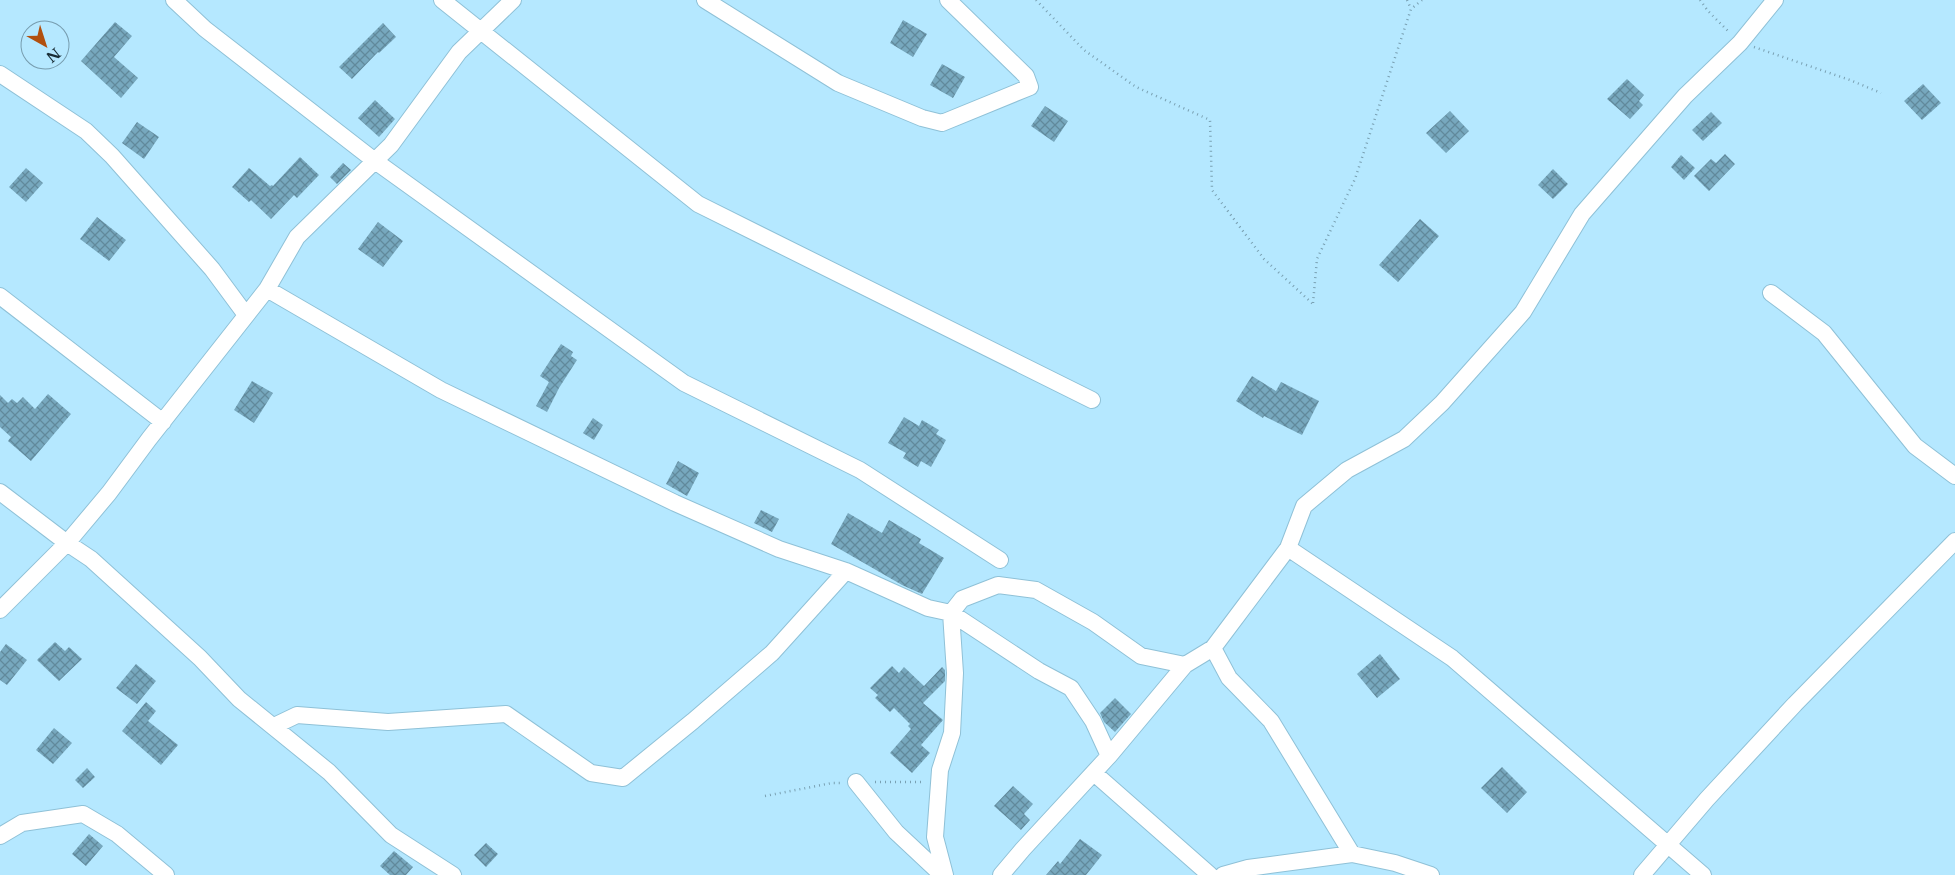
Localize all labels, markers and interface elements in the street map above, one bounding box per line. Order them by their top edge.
north arrow [20,20,70,70]
text: N [42,44,64,66]

